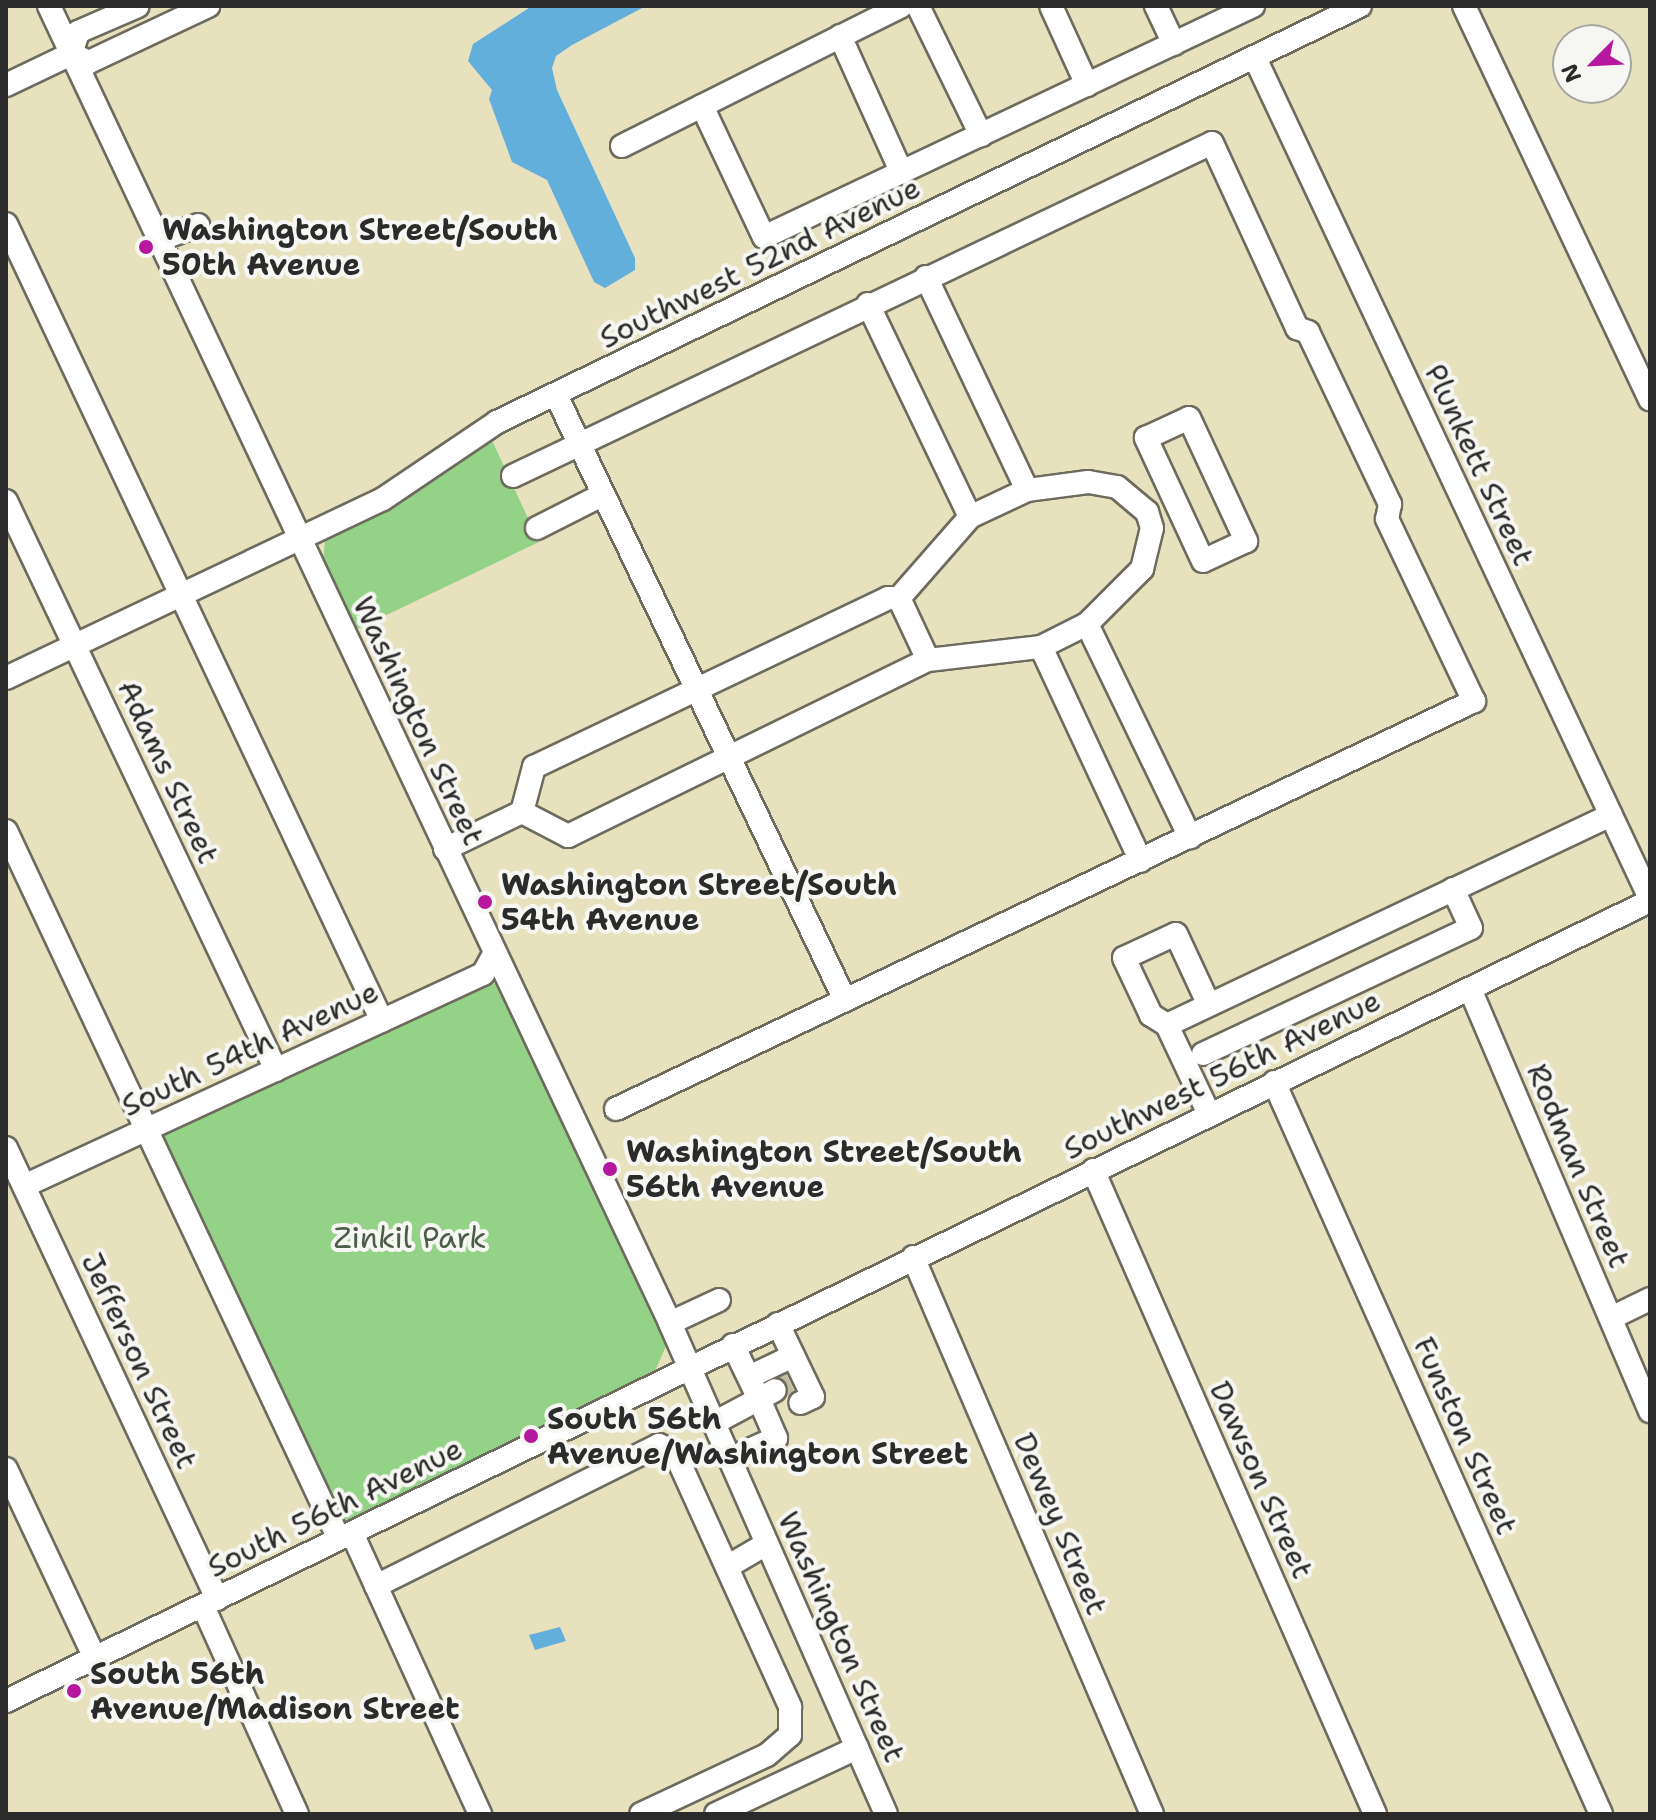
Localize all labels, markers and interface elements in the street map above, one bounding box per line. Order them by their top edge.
north arrow [1552,24,1632,104]
text: N [1555,59,1588,87]
street label: Southwest 52nd Avenue [594,170,926,356]
place label: Washington Street/South 50th Avenue [162,212,558,282]
marker: Washington Street/South 50th Avenue [137,238,155,256]
street label: Plunkett Street [1417,358,1541,572]
street label: Washington Street [345,591,491,851]
street label: Adams Street [110,674,226,870]
place label: Washington Street/South 54th Avenue [501,867,897,938]
marker: Washington Street/South 54th Avenue [476,893,494,911]
street label: South 54th Avenue [116,974,384,1124]
street label: Southwest 56th Avenue [1058,983,1386,1167]
street label: Rodman Street [1519,1059,1637,1273]
place label: Washington Street/South 56th Avenue [626,1134,1022,1204]
marker: Washington Street/South 56th Avenue [601,1160,619,1178]
park label: Zinkil Park [334,1220,486,1256]
street label: Jefferson Street [73,1247,205,1475]
street label: Funston Street [1405,1332,1525,1540]
street label: Dawson Street [1201,1376,1321,1584]
place label: South 56th Avenue/Washington Street [547,1401,968,1472]
marker: South 56th Avenue/Washington Street [522,1427,540,1445]
street label: Dewey Street [1006,1428,1114,1620]
street label: South 56th Avenue [202,1431,468,1585]
street label: Washington Street [770,1506,912,1768]
place label: South 56th Avenue/Madison Street [90,1656,460,1726]
marker: South 56th Avenue/Madison Street [65,1682,83,1700]

